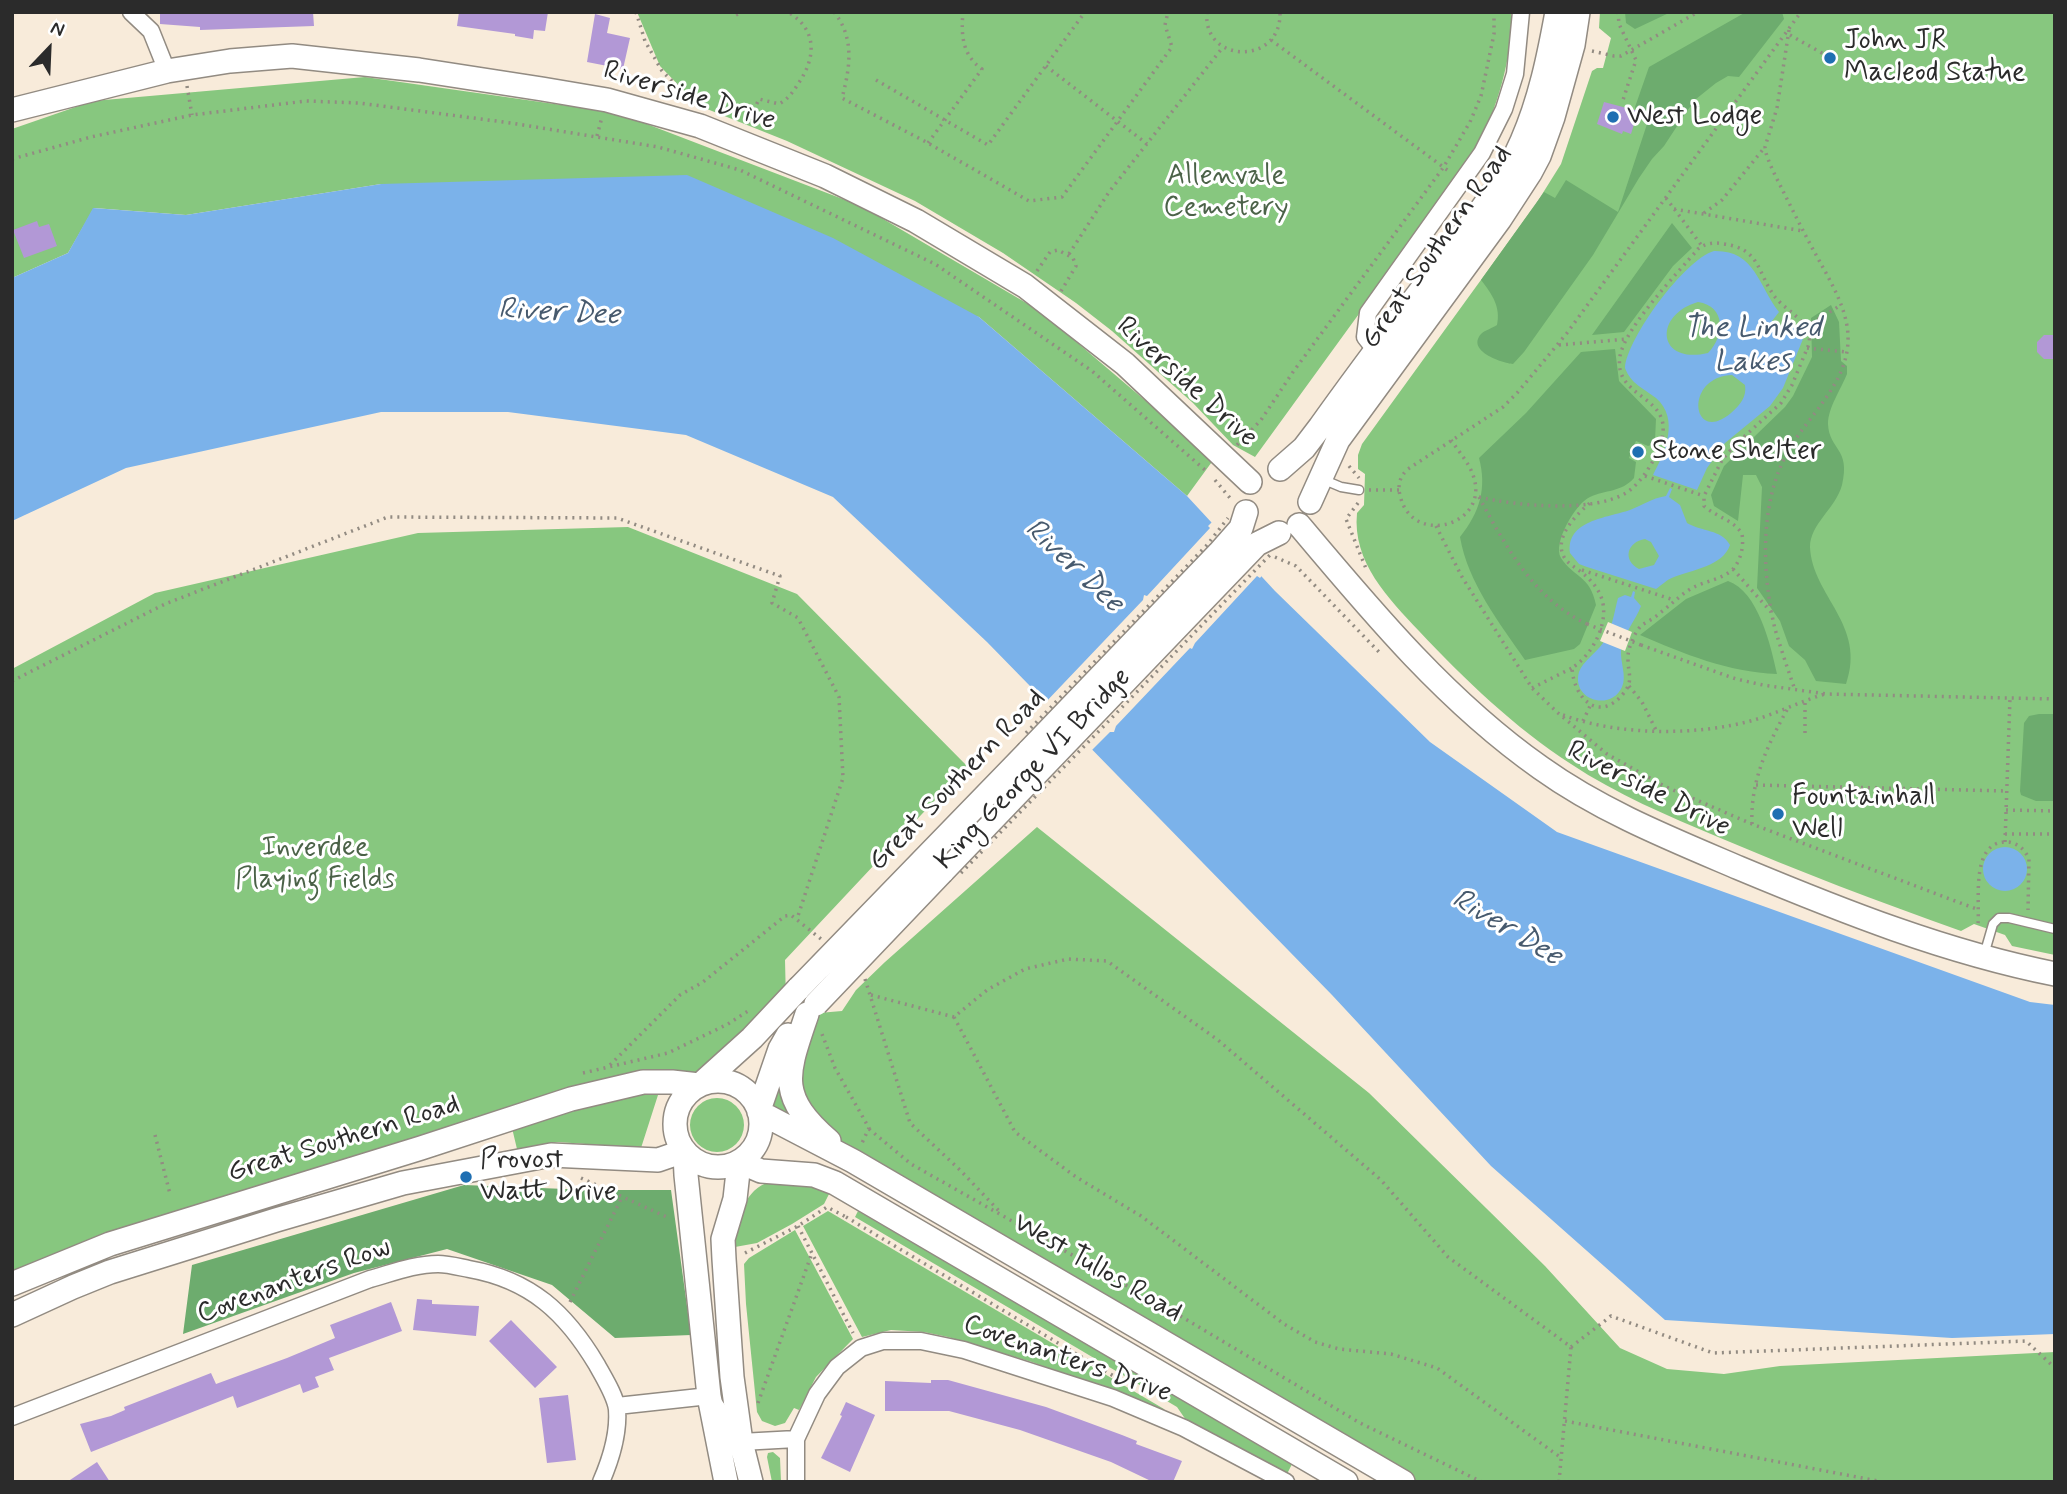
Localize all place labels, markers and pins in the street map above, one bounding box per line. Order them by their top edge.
place label: John JR Macleod Statue [1844,25,2026,91]
marker: John JR Macleod Statue [1822,50,1838,66]
place label: West Lodge [1627,100,1762,134]
marker: West Lodge [1605,109,1621,125]
place label: Stone Shelter [1652,435,1821,469]
marker: Stone Shelter [1630,444,1646,460]
place label: Fountainhall Well [1792,781,1935,847]
marker: Fountainhall Well [1770,806,1786,822]
place label: Provost Watt Drive [480,1144,617,1210]
marker: Provost Watt Drive [458,1169,474,1185]

